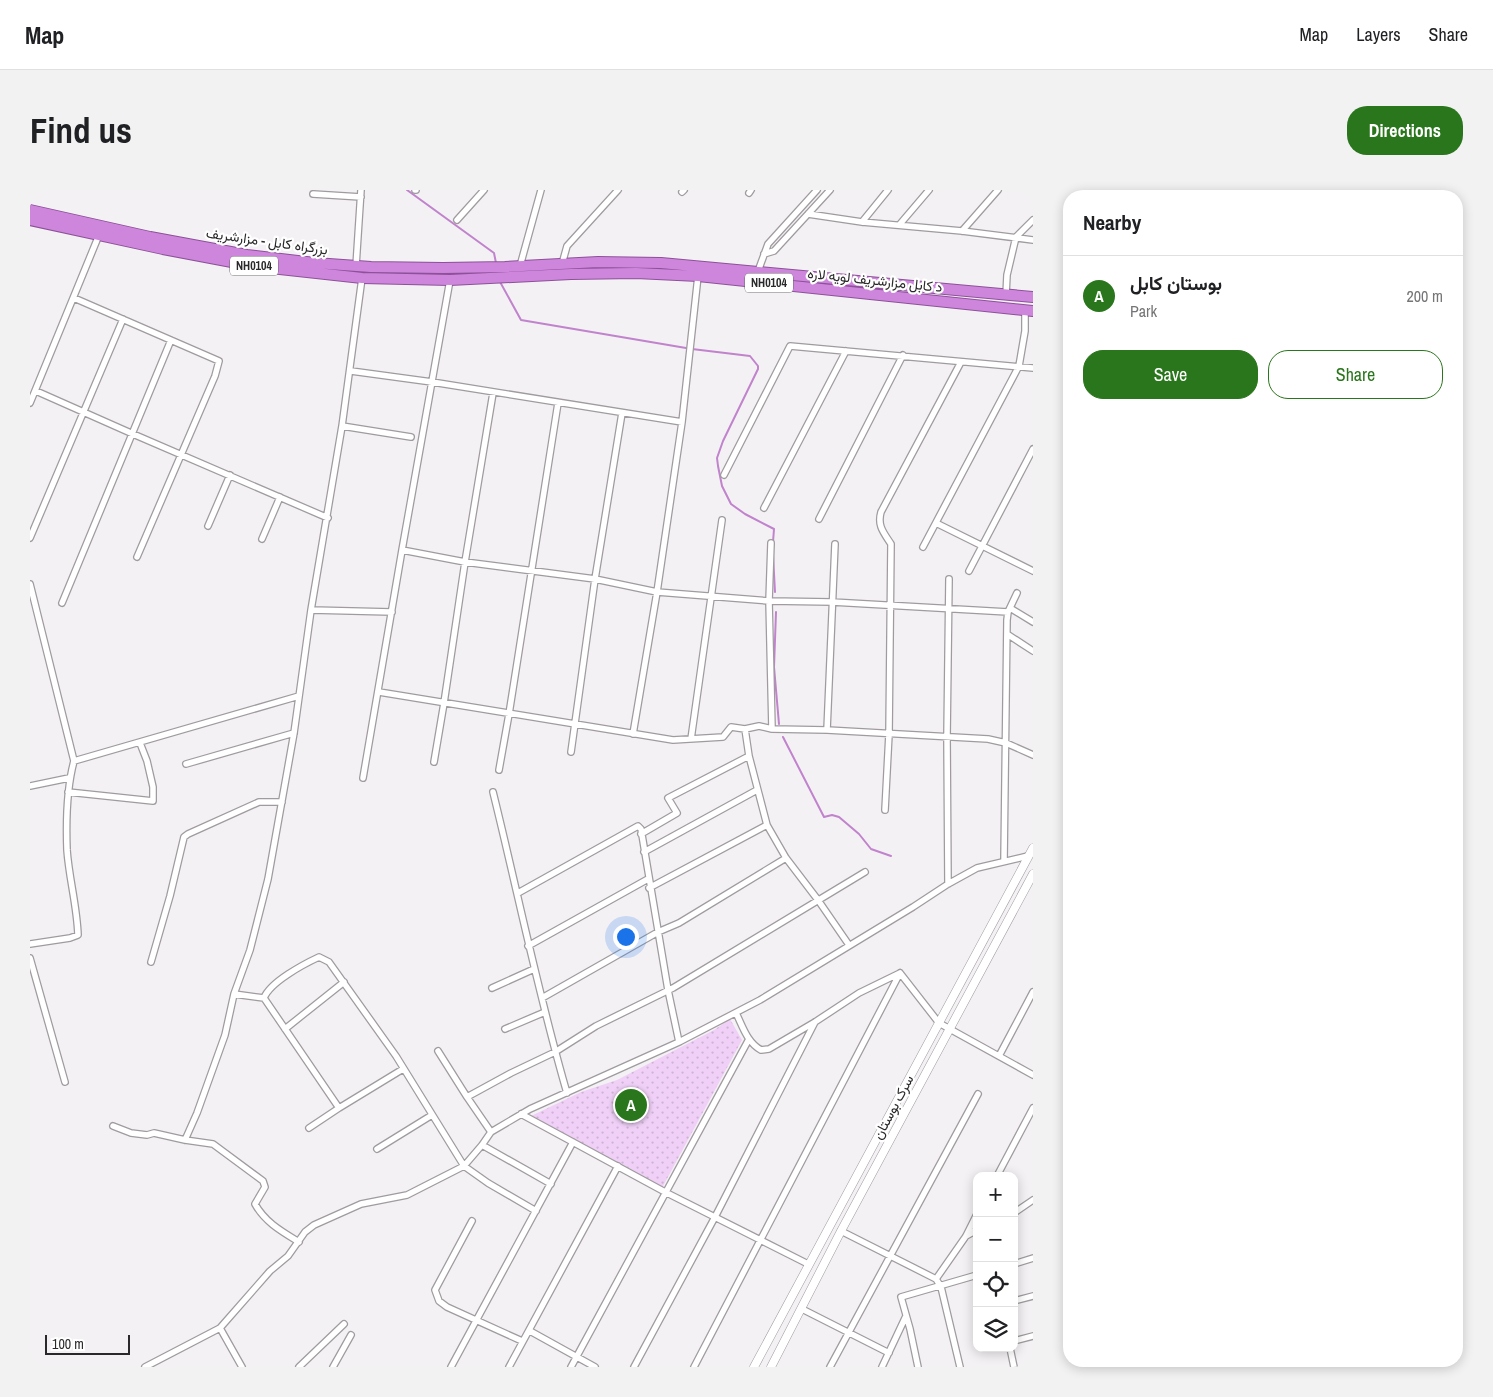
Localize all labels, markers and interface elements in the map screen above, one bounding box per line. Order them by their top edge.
text: Map [25,19,64,51]
text: Map [1300,22,1328,47]
text: Layers [1356,22,1401,47]
text: Share [1429,22,1468,47]
button: Directions [1347,106,1463,155]
text: Find us [30,107,132,154]
text: Nearby [1083,208,1141,237]
street label: بزرگراه کابل - مزارشریف [205,224,329,258]
road number: NH0104 [230,256,278,275]
street label: د کابل مزارشریف لویه لاره [807,264,944,296]
text: بوستان کابل [1130,270,1222,296]
road number: NH0104 [745,274,793,292]
text: A [1094,285,1104,307]
text: 200 m [1407,285,1443,307]
text: Park [1130,300,1157,322]
button: Save [1083,350,1258,399]
button: Share [1268,350,1443,399]
your location [613,924,639,950]
street label: سرک بوستان [869,1072,917,1142]
pin: A [615,1086,647,1124]
map controls [973,1172,1018,1352]
button: + [973,1172,1018,1217]
button: − [973,1217,1018,1262]
button: locate [973,1262,1018,1307]
button: layers [973,1307,1018,1352]
scale bar [45,1332,130,1355]
text: 100 m [52,1335,84,1353]

